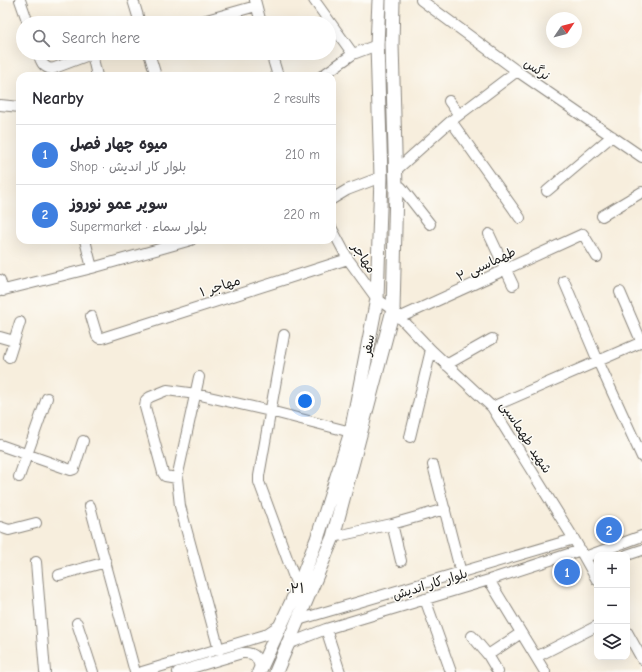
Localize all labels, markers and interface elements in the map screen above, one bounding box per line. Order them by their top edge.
north arrow [546,12,582,48]
search box [16,16,336,60]
icon: search [30,27,52,49]
text: Search here [62,29,140,47]
street label: نرگس [521,55,553,83]
text: Nearby [32,89,83,108]
text: 2 results [273,91,320,106]
text: میوه چهار فصل [70,135,168,153]
text: 1 [42,147,48,162]
text: 210 m [285,147,320,162]
text: Shop · بلوار کار اندیش [70,159,186,174]
text: سوپر عمو نوروز [70,195,168,213]
text: 2 [42,207,48,222]
text: 220 m [283,207,320,222]
text: Supermarket · بلوار سماء [70,219,207,234]
street label: مهاجر [347,239,379,276]
street label: ۲ طهماسبی [454,244,519,286]
street label: ۱ مهاجر [198,272,242,301]
street label: سفر [358,333,377,358]
your location [295,391,315,411]
street label: شهید طهماسبی [495,398,555,477]
pin: 2 [596,515,622,545]
map controls [594,552,630,660]
button: + [594,552,630,588]
pin: 1 [554,557,580,587]
street label: بلوار کار اندیش [391,566,470,603]
district label: ۰۲۱ [285,580,305,597]
button: − [594,588,630,624]
button: layers [594,624,630,660]

